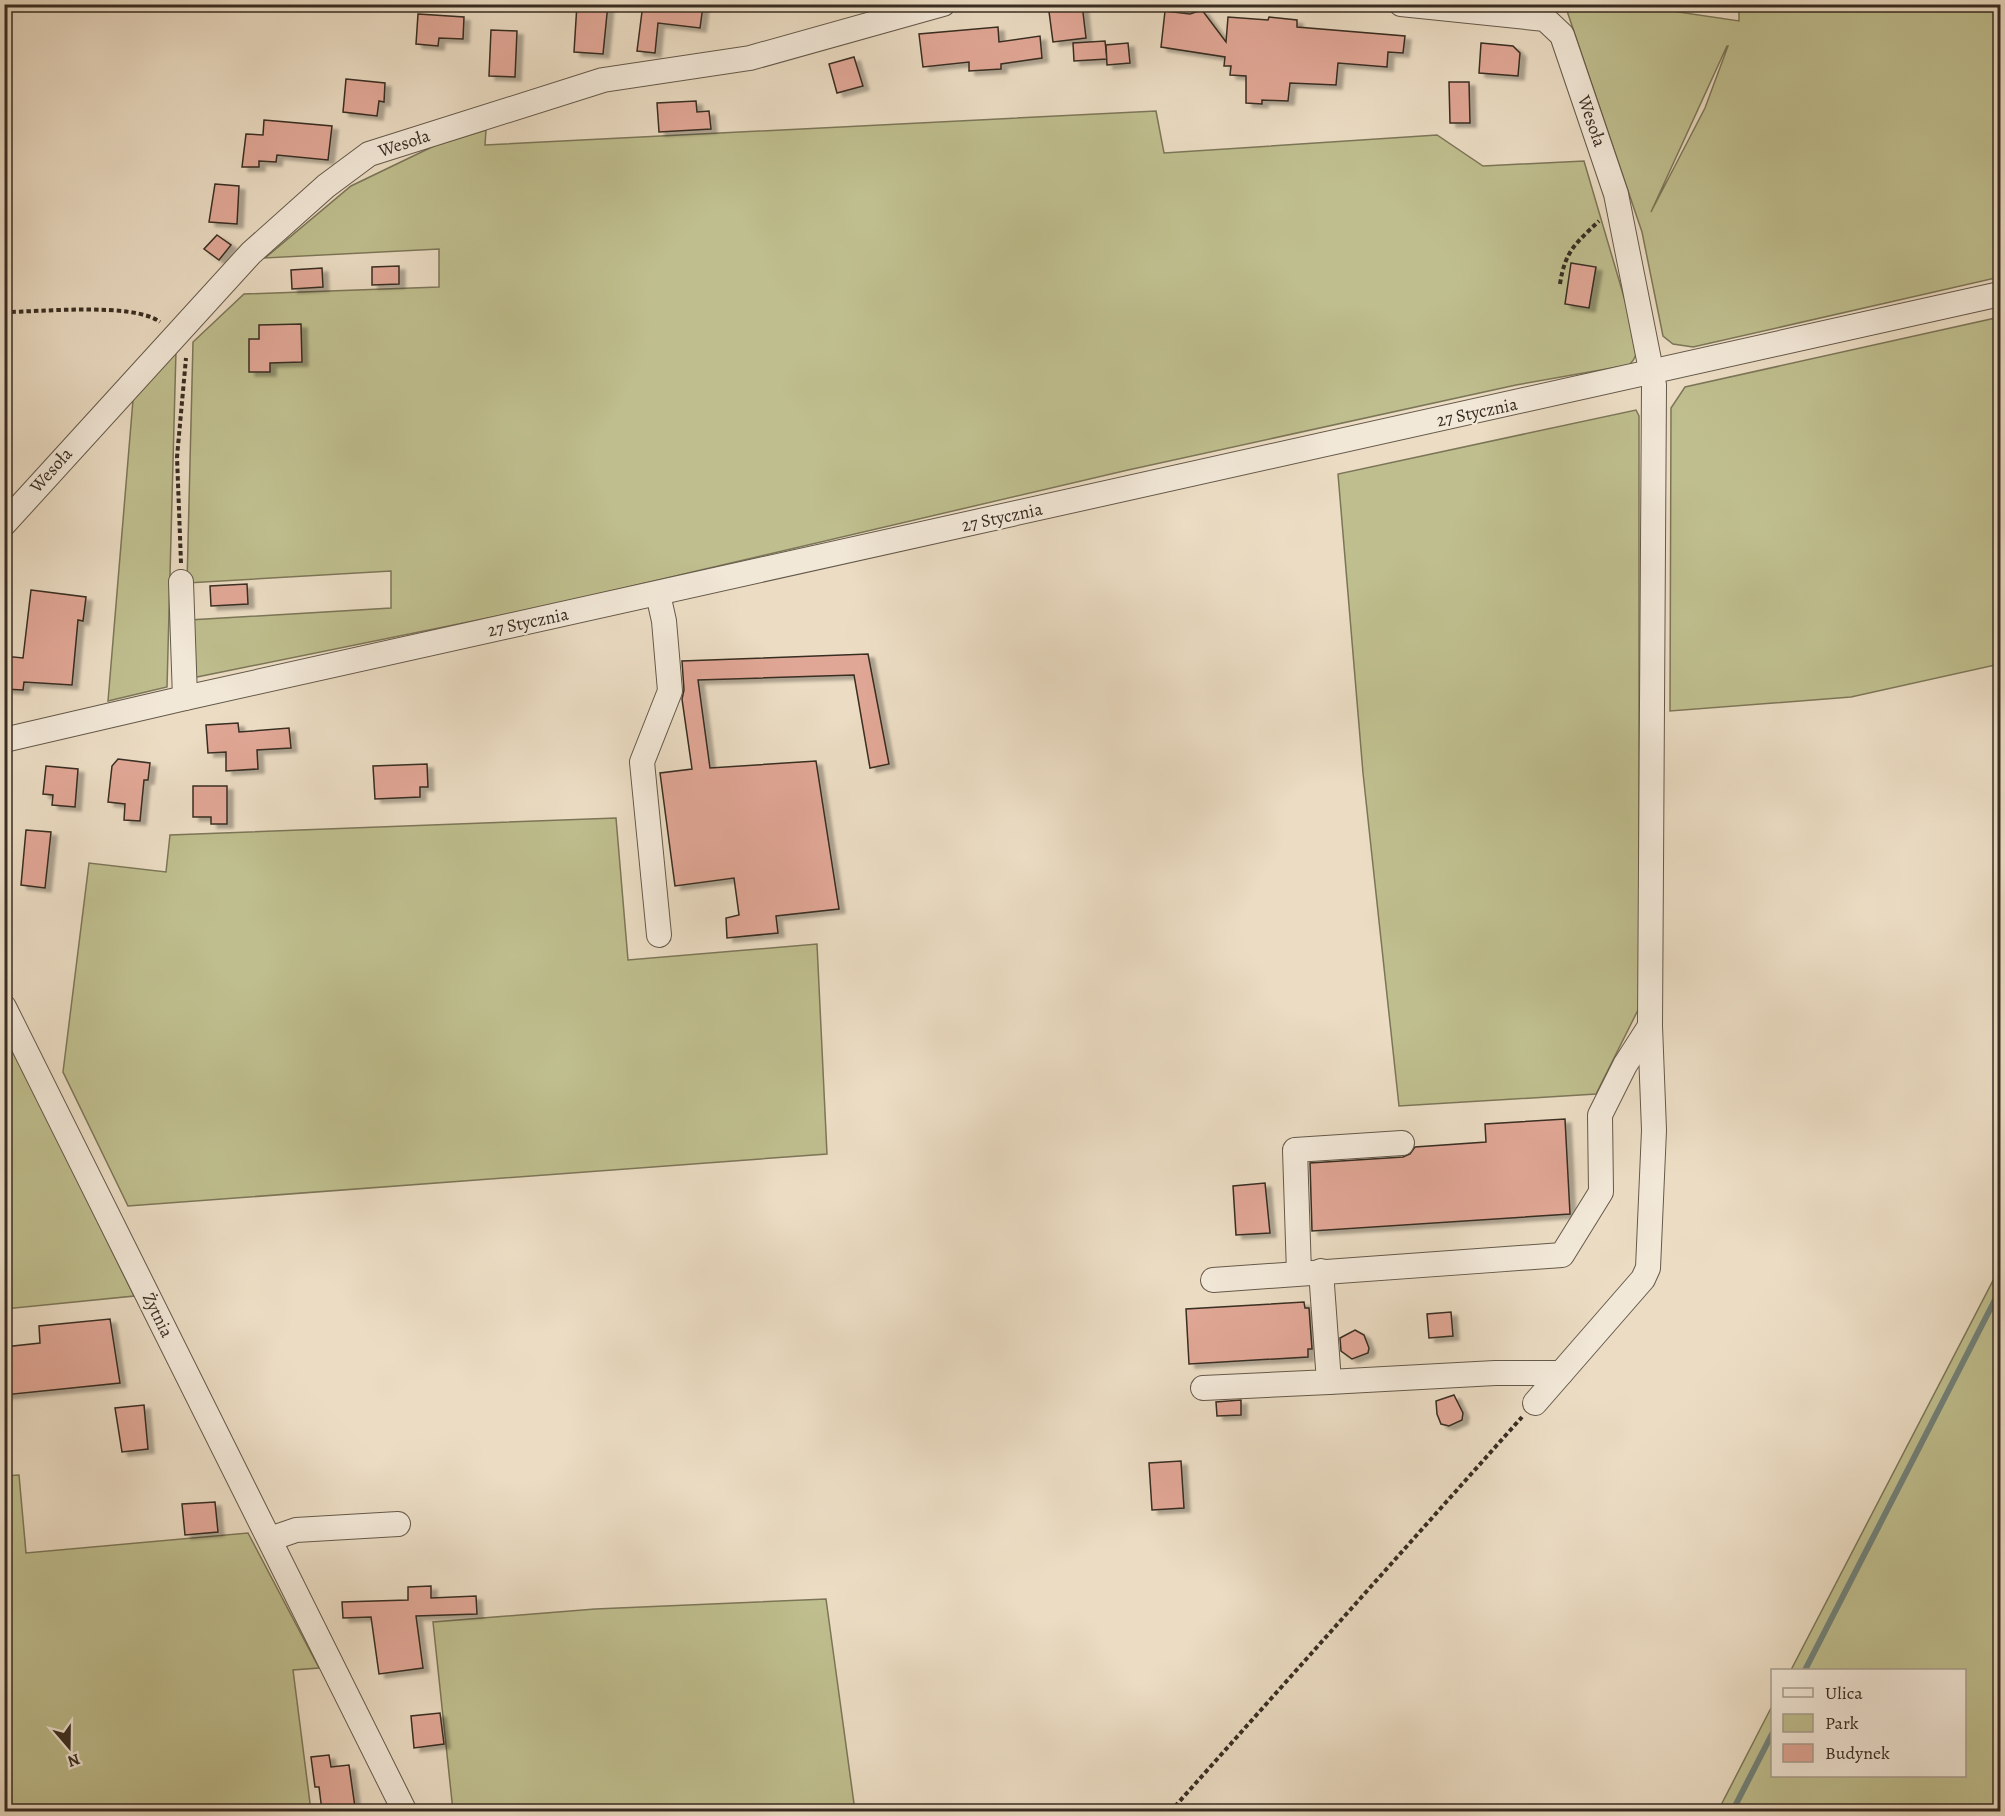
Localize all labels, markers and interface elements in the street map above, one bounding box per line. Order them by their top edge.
street label: Wesoła [1572,91,1612,151]
street label: Wesoła [374,123,433,163]
street label: 27 Stycznia [1434,392,1520,432]
street label: Wesoła [24,442,78,498]
street label: 27 Stycznia [959,497,1045,537]
street label: 27 Stycznia [485,602,571,642]
street label: Żytnia [137,1289,179,1342]
legend [1771,1669,1966,1777]
text: Ulica [1825,1681,1863,1705]
text: Park [1825,1711,1859,1735]
north arrow [39,1717,99,1777]
text: Budynek [1825,1741,1890,1765]
text: N [64,1748,83,1773]

